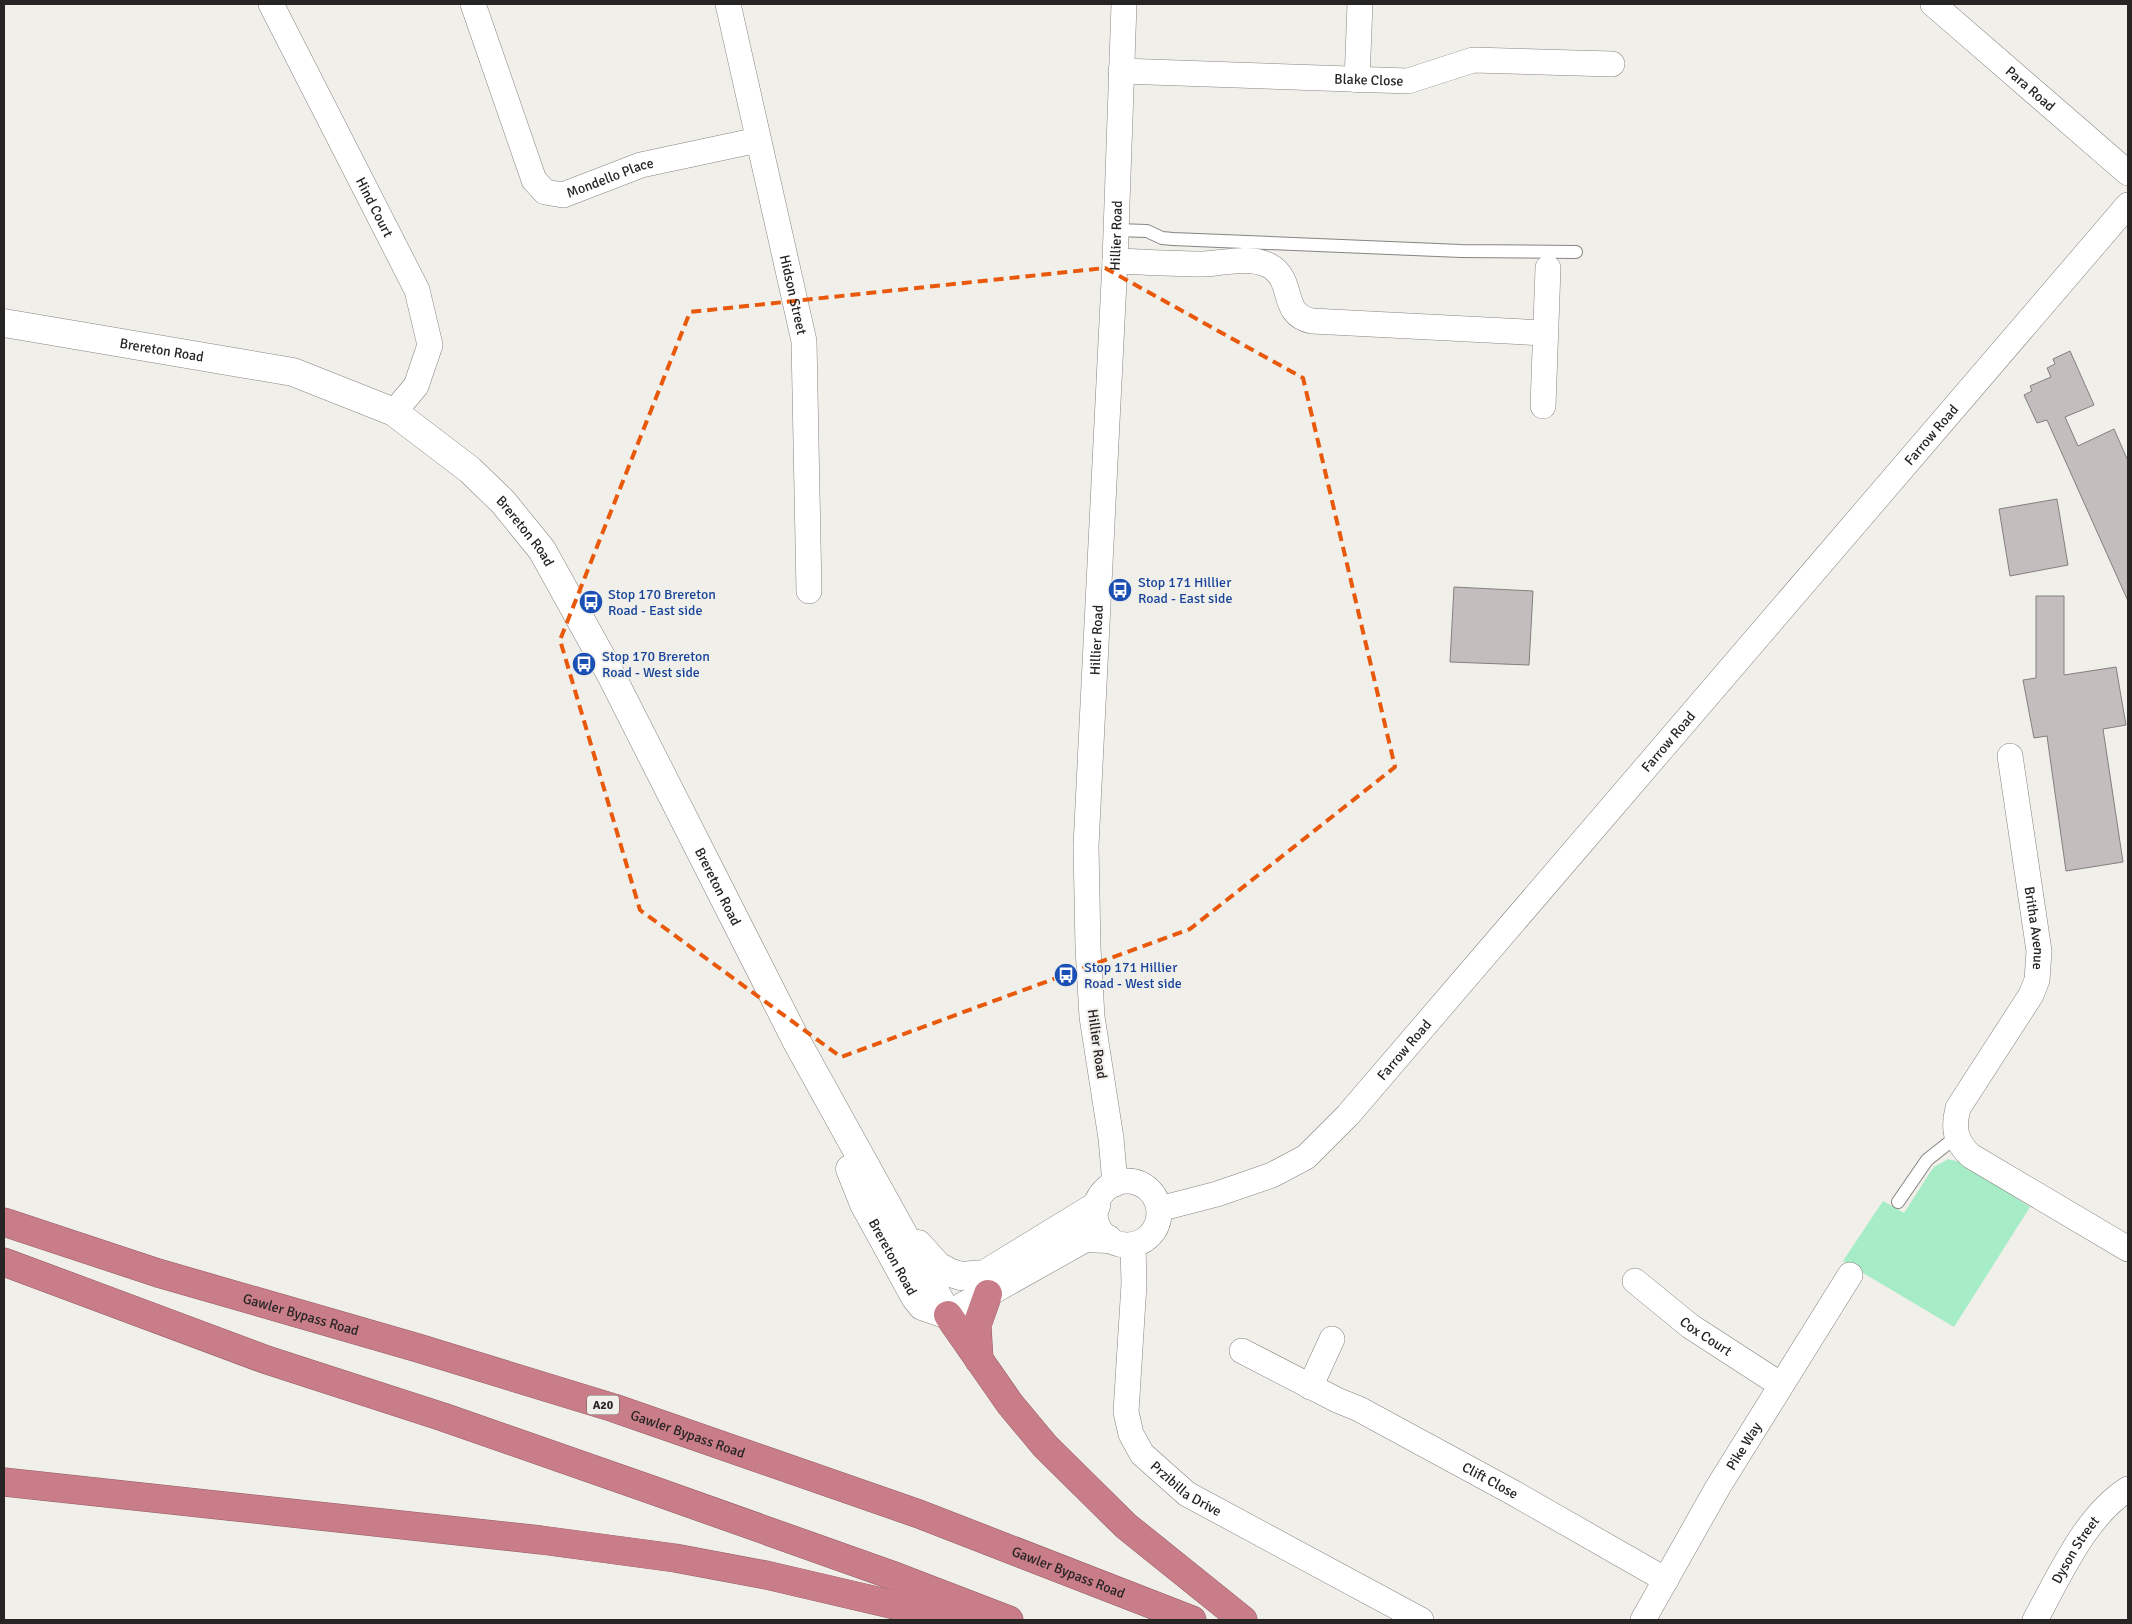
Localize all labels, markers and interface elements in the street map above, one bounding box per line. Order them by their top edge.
street label: Para Road [2002,62,2059,115]
street label: Blake Close [1334,70,1404,89]
street label: Mondello Place [564,154,655,201]
street label: Hind Court [352,174,397,240]
street label: Hillier Road [1106,200,1126,271]
street label: Hidson Street [776,253,811,336]
street label: Brereton Road [118,334,205,365]
street label: Farrow Road [1900,401,1962,468]
street label: Brereton Road [493,492,558,569]
place label: Stop 171 Hillier Road - East side [1138,574,1232,607]
bus stop icon: Stop 171 Hillier Road - East side [1107,577,1133,603]
place label: Stop 170 Brereton Road - East side [608,586,716,619]
bus stop icon: Stop 170 Brereton Road - East side [578,589,604,615]
street label: Hillier Road [1086,605,1106,676]
place label: Stop 170 Brereton Road - West side [602,648,710,681]
bus stop icon: Stop 170 Brereton Road - West side [571,651,597,677]
street label: Farrow Road [1638,708,1699,775]
street label: Brereton Road [691,845,745,928]
street label: Britha Avenue [2021,885,2048,970]
place label: Stop 171 Hillier Road - West side [1084,959,1182,992]
bus stop icon: Stop 171 Hillier Road - West side [1053,962,1079,988]
street label: Hillier Road [1084,1008,1110,1080]
street label: Farrow Road [1373,1016,1435,1083]
street label: Brereton Road [865,1216,921,1298]
street label: Gawler Bypass Road [241,1289,361,1339]
street label: Cox Court [1677,1313,1735,1359]
road number: A20 [587,1396,619,1414]
street label: Gawler Bypass Road [628,1406,747,1461]
street label: Pike Way [1722,1418,1765,1473]
street label: Przibilla Drive [1147,1457,1225,1520]
street label: Clift Close [1459,1458,1521,1502]
street label: Dyson Street [2048,1512,2103,1586]
street label: Gawler Bypass Road [1009,1542,1127,1602]

